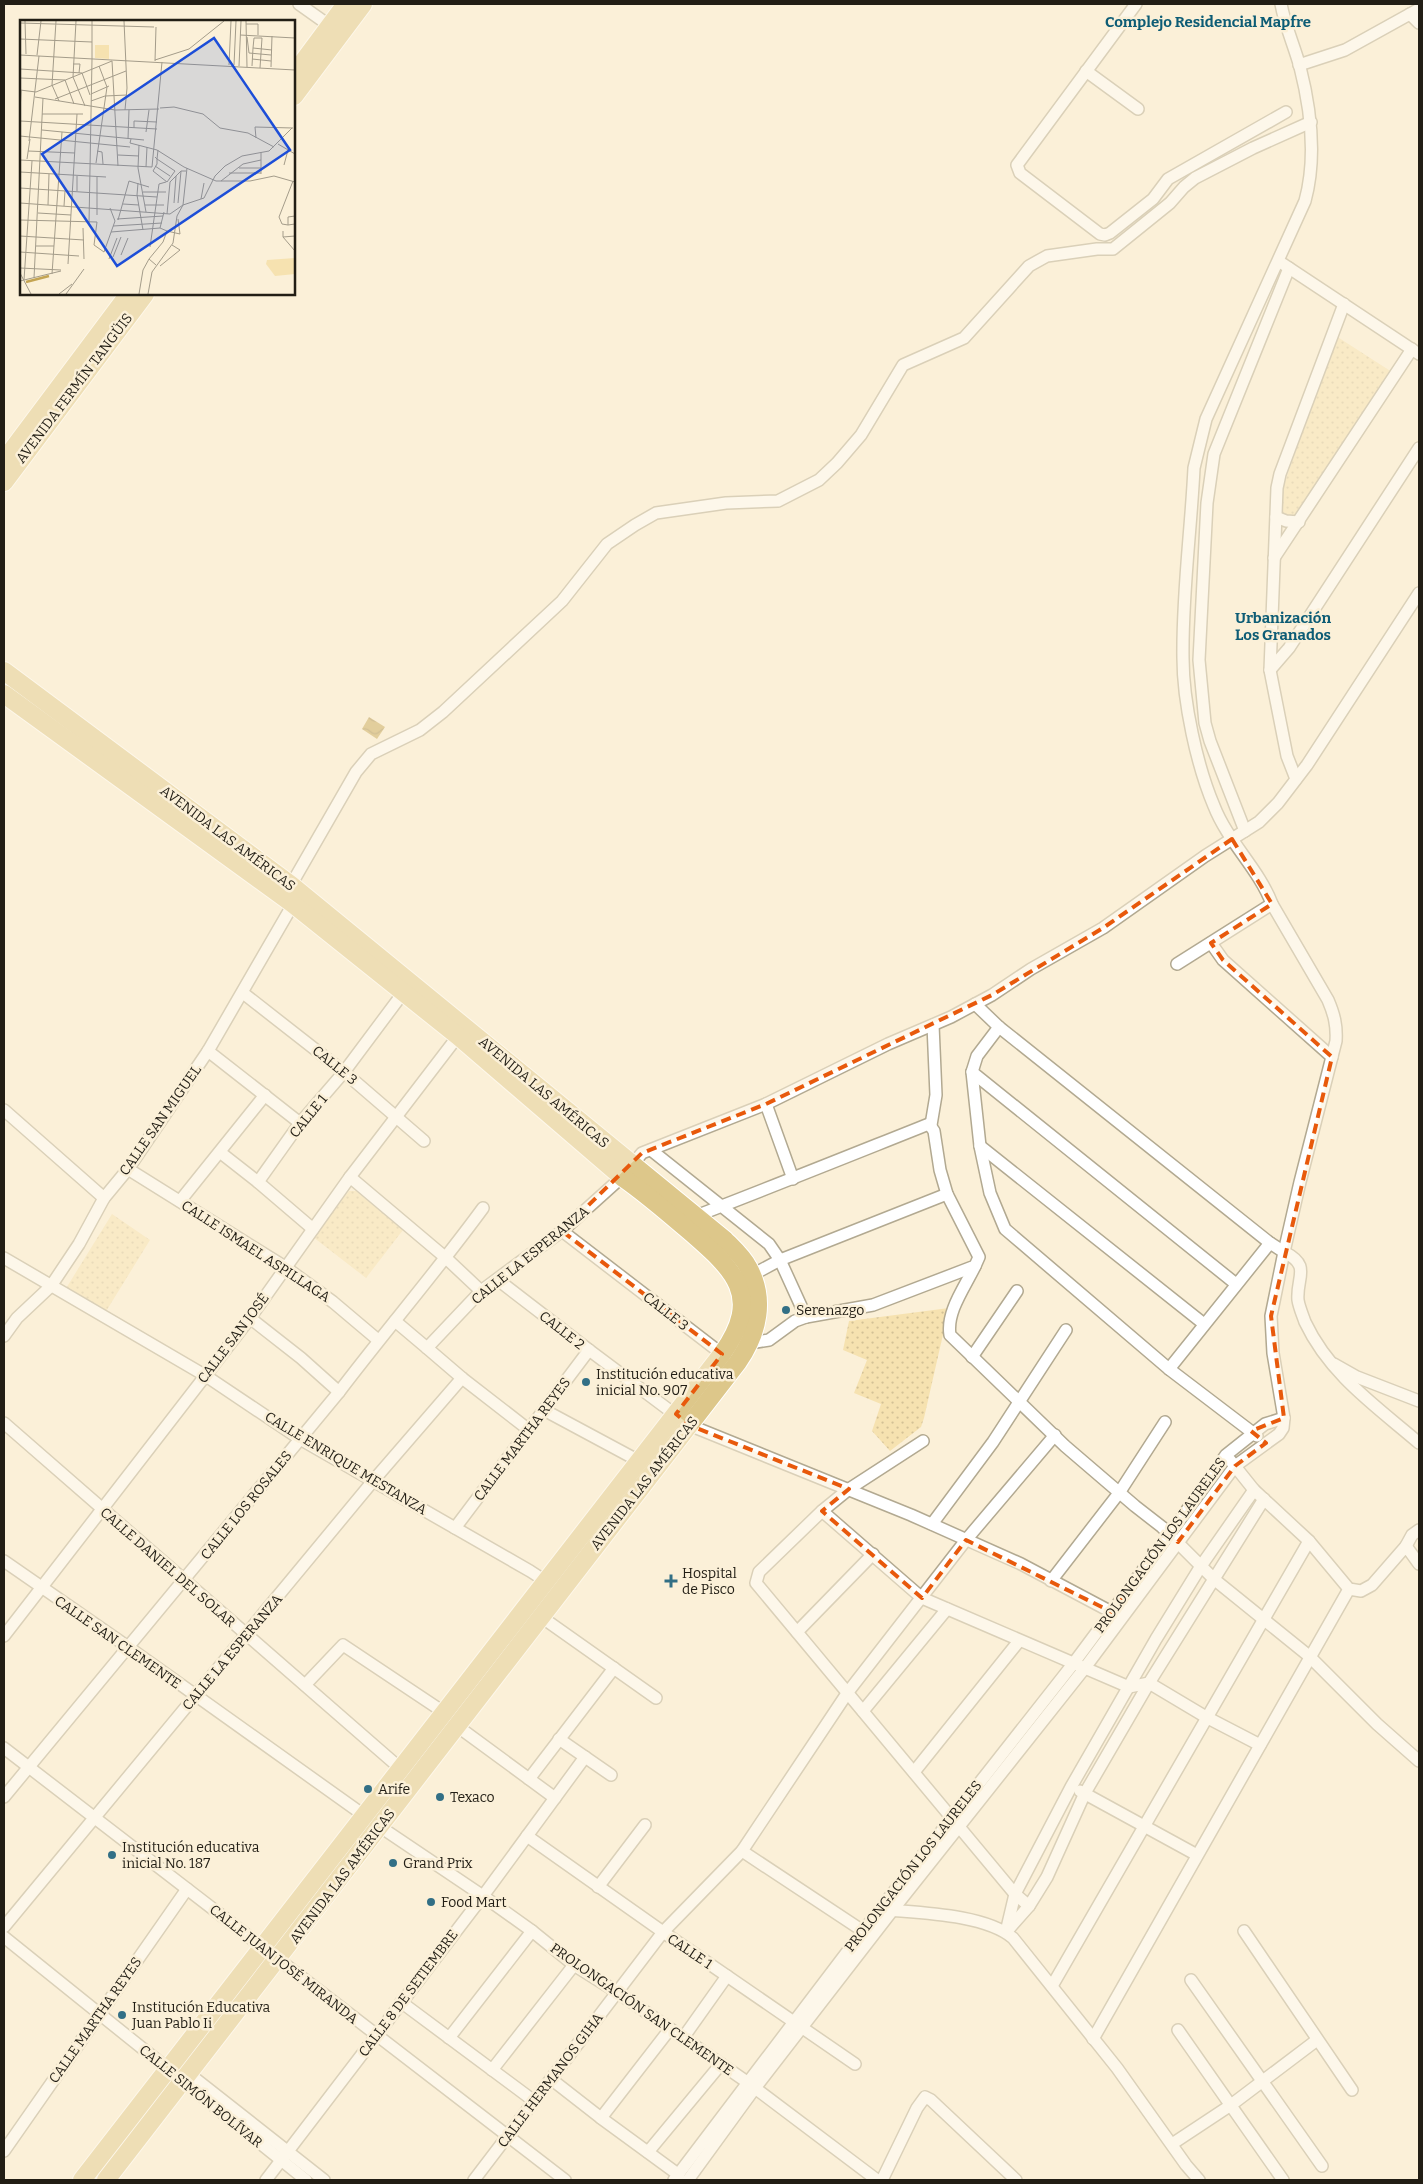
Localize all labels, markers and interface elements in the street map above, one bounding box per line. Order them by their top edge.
district label: Complejo Residencial Mapfre [1105,13,1311,31]
inset map [20,20,295,295]
street label: AVENIDA FERMÍN TANGÜIS [12,309,136,467]
district label: Urbanización Los Granados [1235,609,1331,644]
street label: AVENIDA LAS AMÉRICAS [157,781,299,895]
street label: AVENIDA LAS AMÉRICAS [475,1032,613,1152]
street label: CALLE 3 [309,1042,361,1089]
street label: CALLE SAN MIGUEL [116,1062,205,1179]
street label: CALLE 1 [286,1091,331,1141]
street label: CALLE ISMAEL ASPILLAGA [178,1197,334,1306]
street label: CALLE LA ESPERANZA [468,1203,593,1308]
street label: CALLE 3 [640,1288,692,1334]
street label: CALLE SAN JOSÉ [193,1289,273,1387]
place label: Serenazgo [796,1302,864,1319]
marker: Serenazgo [780,1304,792,1316]
street label: CALLE 2 [536,1307,588,1353]
place label: Institución educativa inicial No. 907 [596,1366,734,1399]
street label: CALLE MARTHA REYES [470,1374,574,1504]
marker: Institución educativa inicial No. 907 [580,1376,592,1388]
street label: CALLE ENRIQUE MESTANZA [262,1408,430,1519]
street label: AVENIDA LAS AMÉRICAS [586,1413,702,1553]
street label: CALLE LOS ROSALES [197,1447,296,1563]
street label: PROLONGACIÓN LOS LAURELES [1090,1454,1230,1636]
street label: CALLE DANIEL DEL SOLAR [97,1504,239,1631]
place label: Hospital de Pisco [682,1565,737,1598]
marker: Hospital de Pisco [664,1574,678,1588]
street label: CALLE LA ESPERANZA [179,1591,286,1714]
street label: CALLE SAN CLEMENTE [51,1592,184,1692]
street label: PROLONGACIÓN LOS LAURELES [840,1777,986,1955]
place label: Arife [378,1781,410,1798]
marker: Arife [362,1783,374,1795]
place label: Texaco [450,1789,495,1806]
marker: Texaco [434,1791,446,1803]
street label: AVENIDA LAS AMÉRICAS [285,1805,399,1947]
place label: Institución educativa inicial No. 187 [122,1839,260,1872]
marker: Institución educativa inicial No. 187 [106,1849,118,1861]
place label: Grand Prix [403,1855,473,1872]
marker: Grand Prix [387,1857,399,1869]
place label: Food Mart [441,1894,507,1911]
marker: Food Mart [425,1896,437,1908]
street label: CALLE JUAN JOSÉ MIRANDA [206,1900,362,2028]
street label: CALLE 8 DE SETIEMBRE [355,1926,462,2060]
street label: CALLE 1 [664,1930,716,1973]
street label: PROLONGACIÓN SAN CLEMENTE [547,1939,737,2079]
street label: CALLE MARTHA REYES [45,1954,145,2087]
place label: Institución Educativa Juan Pablo Ii [131,1999,270,2032]
marker: Institución Educativa Juan Pablo Ii [116,2009,128,2021]
street label: CALLE HERMANOS GIHA [494,2010,607,2151]
street label: CALLE SIMÓN BOLÍVAR [136,2041,266,2151]

